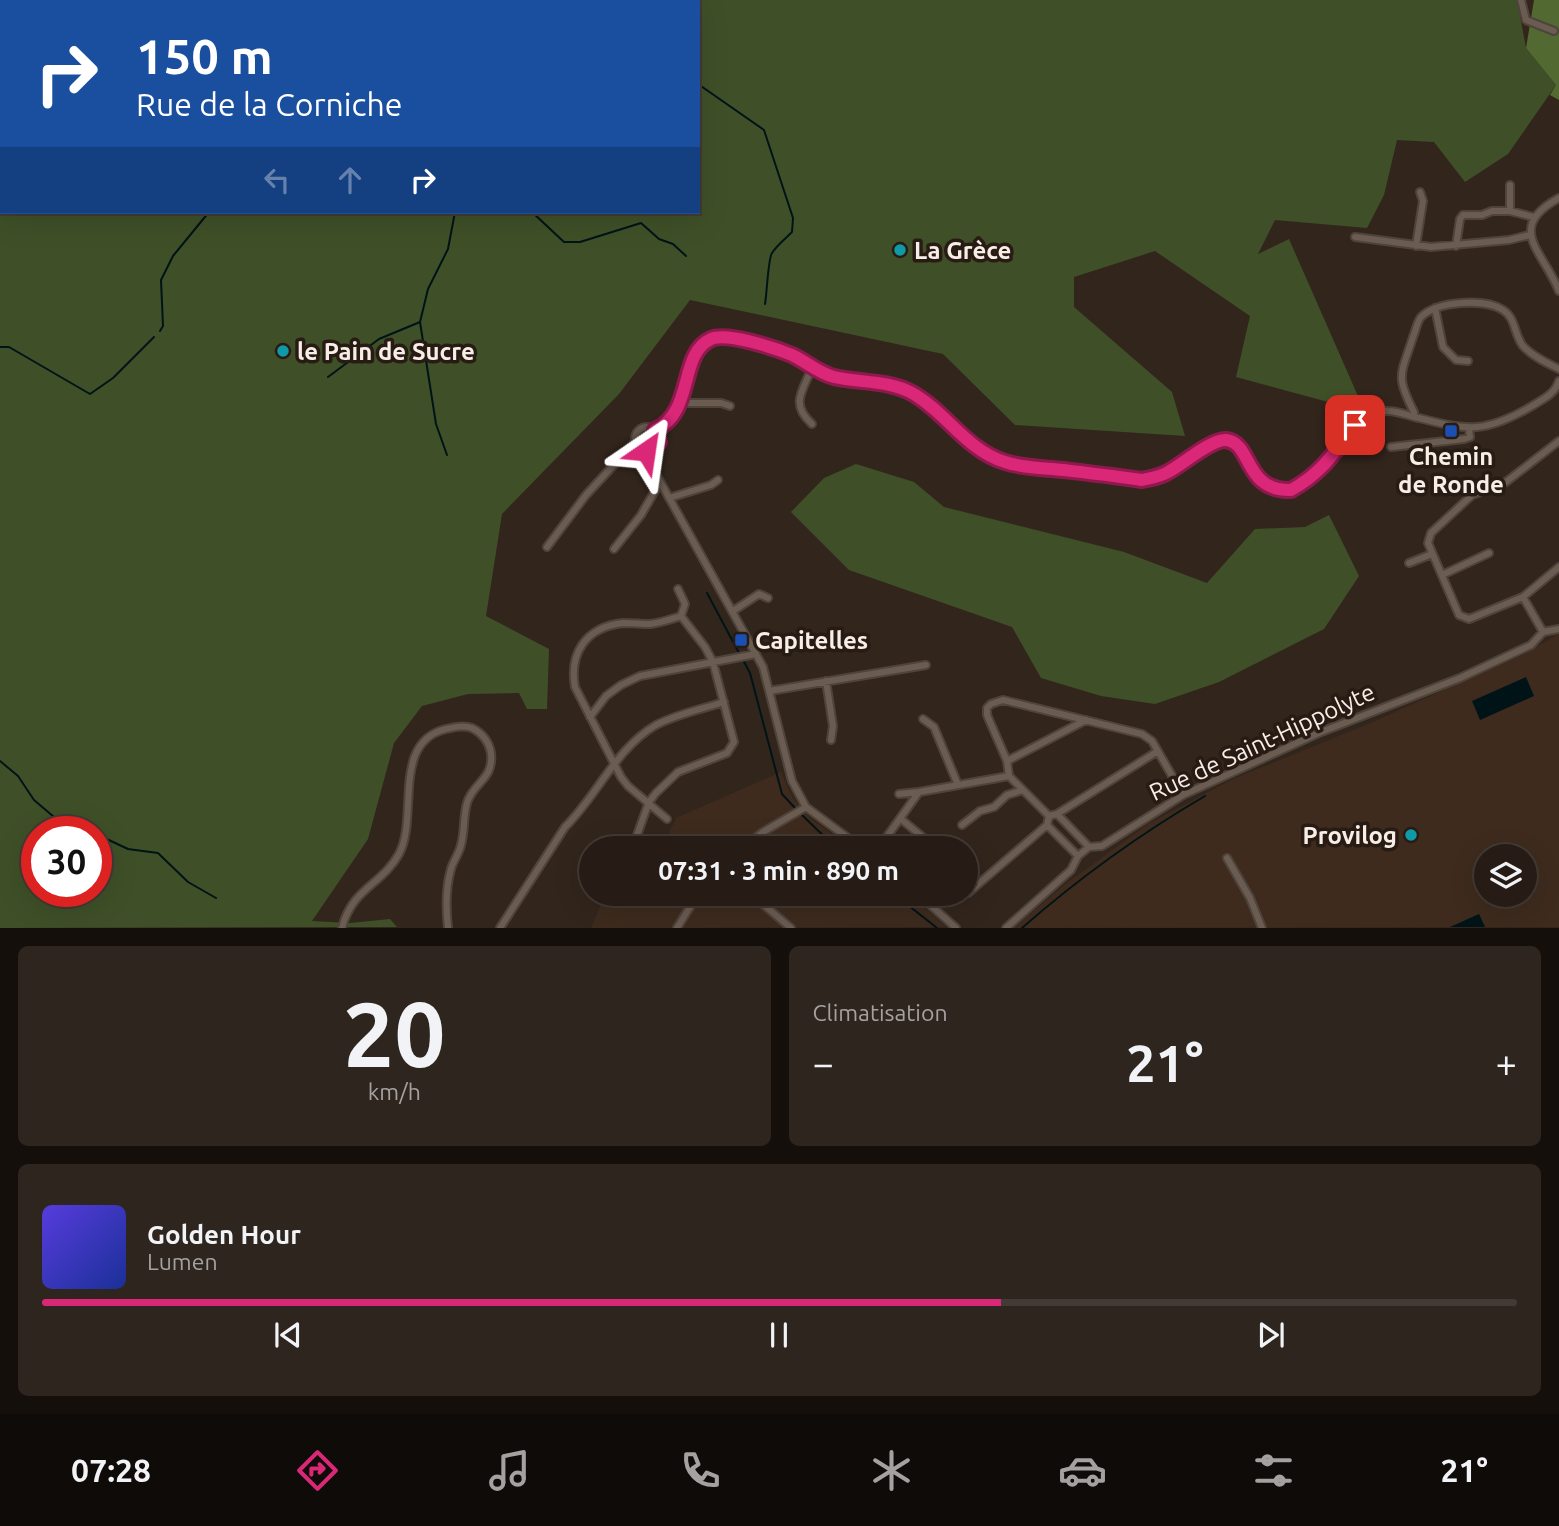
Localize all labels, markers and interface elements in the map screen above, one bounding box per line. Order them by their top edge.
icon: right [21,28,112,119]
text: 150 m [136,28,273,83]
text: Rue de la Corniche [136,86,402,122]
icon: left [258,161,296,199]
icon: ahead [331,161,369,199]
icon: right [404,161,442,199]
place label: La Grèce [914,237,1011,264]
marker: La Grèce [892,242,908,258]
place label: le Pain de Sucre [297,338,475,365]
marker: le Pain de Sucre [275,343,291,359]
pin [1325,395,1385,455]
icon: arrive [1336,406,1374,444]
position arrow [609,414,683,488]
marker: Chemin de Ronde [1443,423,1459,439]
place label: Chemin de Ronde [1398,443,1504,498]
place label: Capitelles [755,627,868,654]
marker: Capitelles [733,632,749,648]
street label: Rue de Saint-Hippolyte [1145,678,1379,806]
speed limit sign: 30 [21,816,112,907]
place label: Provilog [1303,822,1397,849]
marker: Provilog [1403,827,1419,843]
map controls [1474,844,1537,907]
button: layers [1474,844,1537,907]
text: 07:31 · 3 min · 890 m [658,856,899,885]
text: 20 [343,982,446,1084]
text: Climatisation [813,1000,948,1025]
text: 21° [1126,1034,1203,1092]
text: − [813,1042,834,1084]
text: + [1496,1042,1517,1084]
text: km/h [368,1079,421,1104]
text: Golden Hour [147,1220,301,1249]
text: Lumen [147,1249,218,1274]
icon: previous [269,1316,307,1354]
icon: pause [760,1316,798,1354]
icon: next [1252,1316,1290,1354]
icon: directions [293,1446,342,1495]
icon: music [485,1446,534,1495]
icon: phone [676,1446,725,1495]
icon: climate [867,1446,916,1495]
icon: car [1058,1446,1107,1495]
icon: filters [1249,1446,1298,1495]
text: 07:28 [71,1452,151,1488]
text: 21° [1440,1452,1488,1488]

